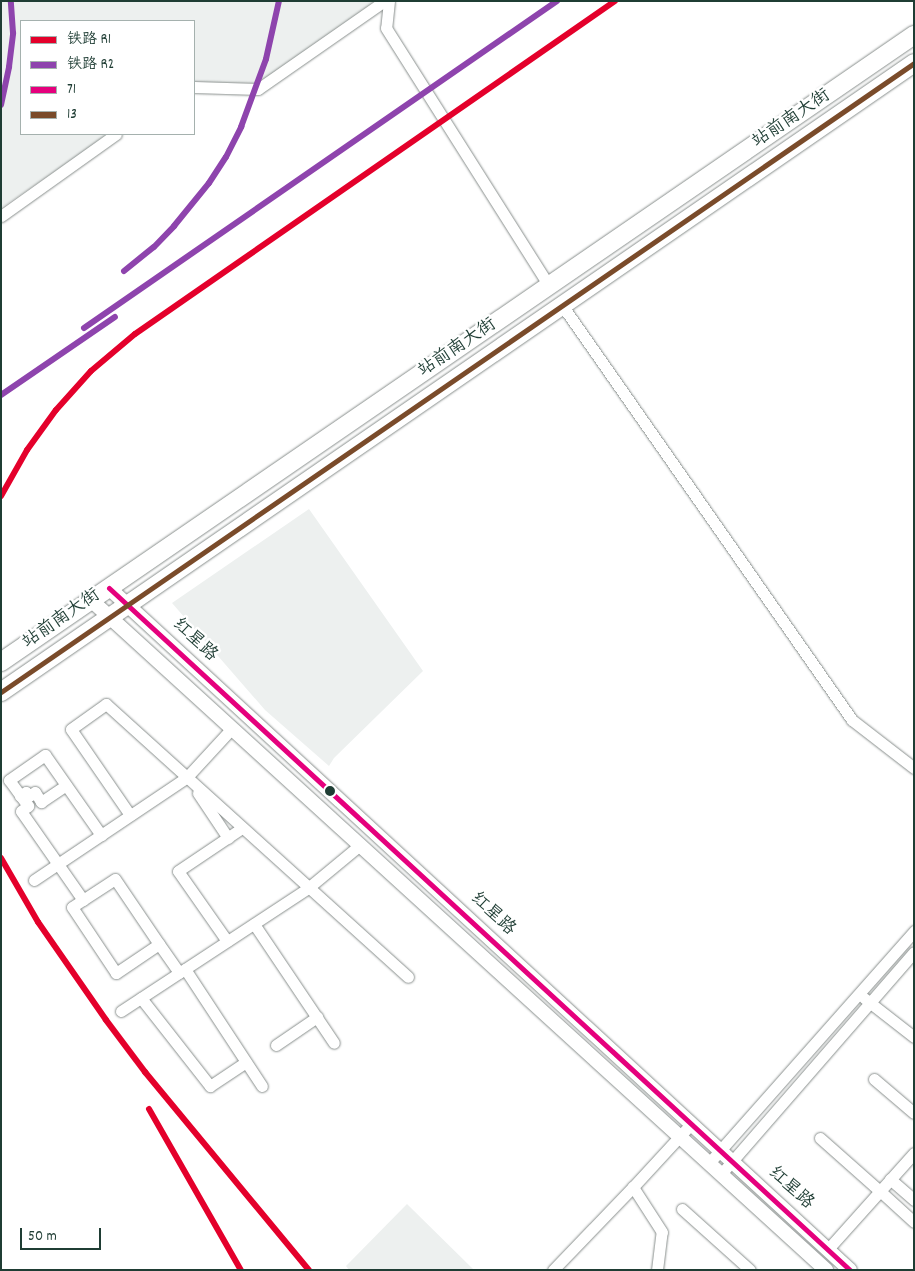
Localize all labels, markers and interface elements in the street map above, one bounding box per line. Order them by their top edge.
legend [20,20,195,135]
text: 铁路 R1 [67,29,111,51]
text: 铁路 R2 [67,54,114,76]
text: 71 [67,79,76,101]
street label: 站前南大街 [749,86,835,154]
text: 13 [67,104,77,126]
street label: 站前南大街 [415,315,501,383]
street label: 站前南大街 [19,585,105,655]
street label: 红星路 [167,615,221,667]
unlabelled marker [325,786,335,796]
street label: 红星路 [465,889,519,941]
street label: 红星路 [763,1163,817,1215]
scale bar [22,1218,104,1250]
text: 50 m [28,1226,57,1248]

